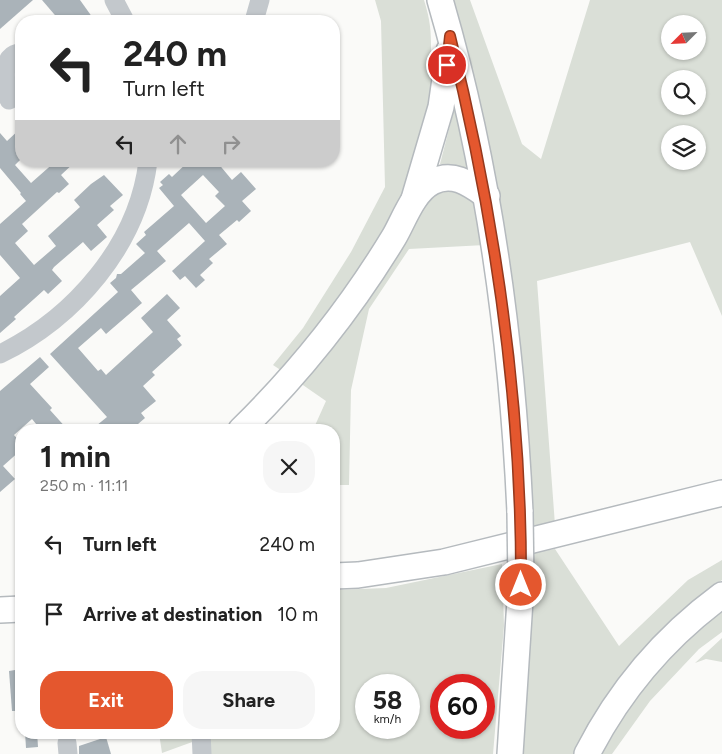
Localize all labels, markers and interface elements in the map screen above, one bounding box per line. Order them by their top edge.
north arrow [661,15,706,60]
map controls [661,15,706,170]
text: 240 m [123,33,227,75]
icon: left [40,35,105,100]
pin [426,44,468,86]
icon: arrive [433,51,461,79]
button: search [661,70,706,115]
text: Turn left [123,75,205,102]
button: layers [661,125,706,170]
icon: left [111,130,139,158]
icon: ahead [164,130,192,158]
icon: right [217,130,245,158]
text: 1 min [40,438,111,475]
button: close [263,441,315,493]
text: 250 m · 11:11 [40,476,128,495]
icon: left [40,530,68,558]
text: Turn left [83,533,157,556]
text: 240 m [260,533,315,556]
position arrow [494,558,546,610]
icon: arrive [40,600,68,628]
text: Arrive at destination [83,603,262,626]
text: 10 m [277,603,318,626]
button: Exit [40,671,173,729]
button: Share [183,671,315,729]
speed limit sign: 60 [430,674,495,739]
text: 58 [373,685,402,715]
text: km/h [374,712,401,726]

